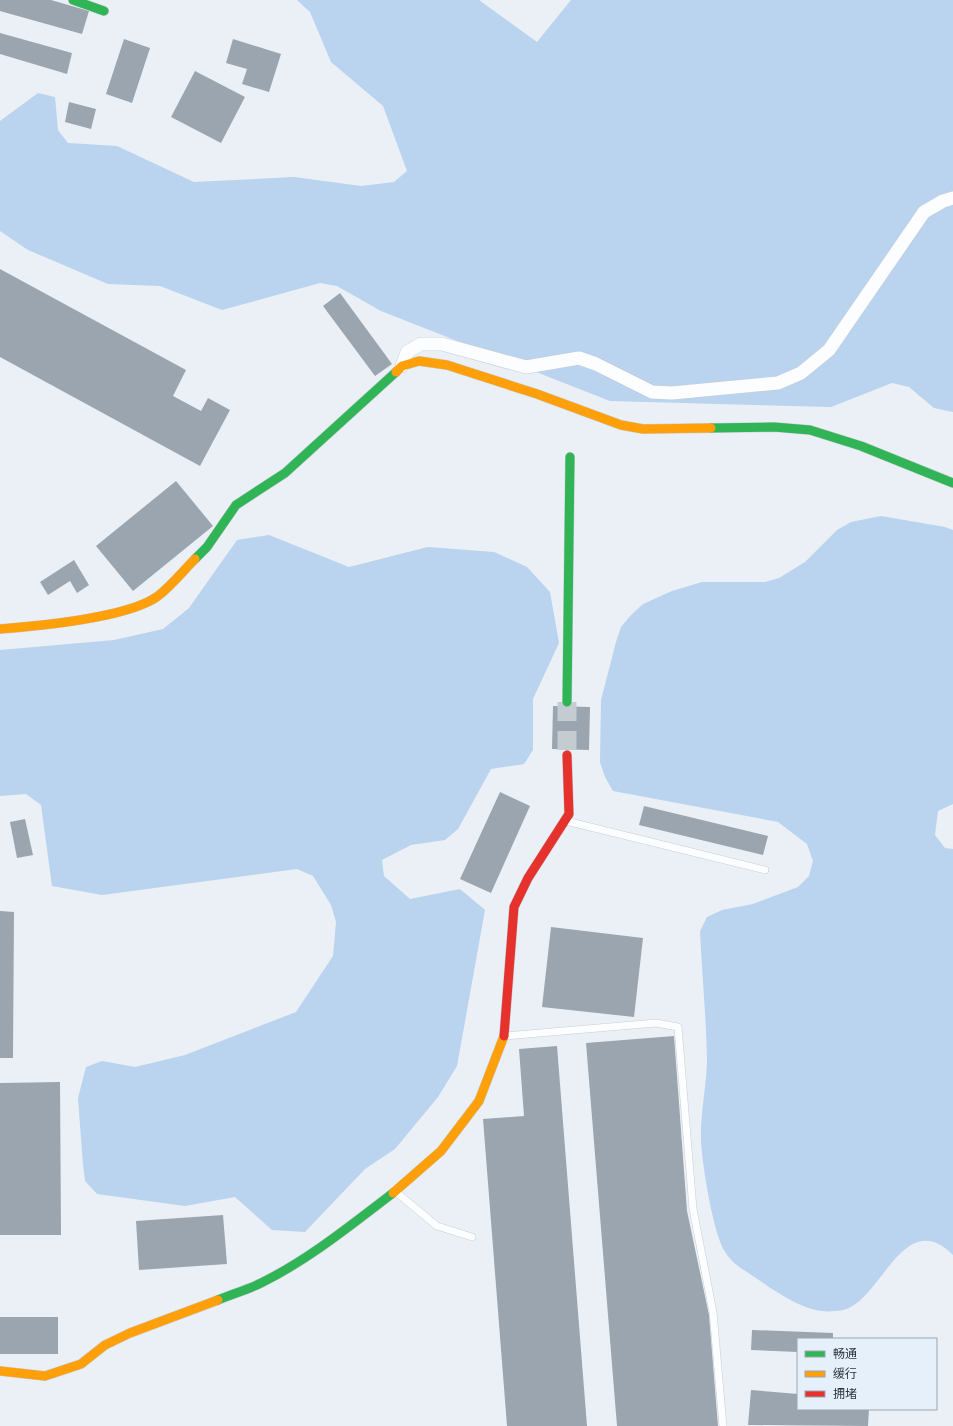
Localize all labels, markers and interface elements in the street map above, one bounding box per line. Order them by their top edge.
legend [797,1338,937,1410]
text: 畅通 [833,1346,857,1361]
text: 缓行 [833,1366,857,1381]
text: 拥堵 [833,1386,857,1401]

